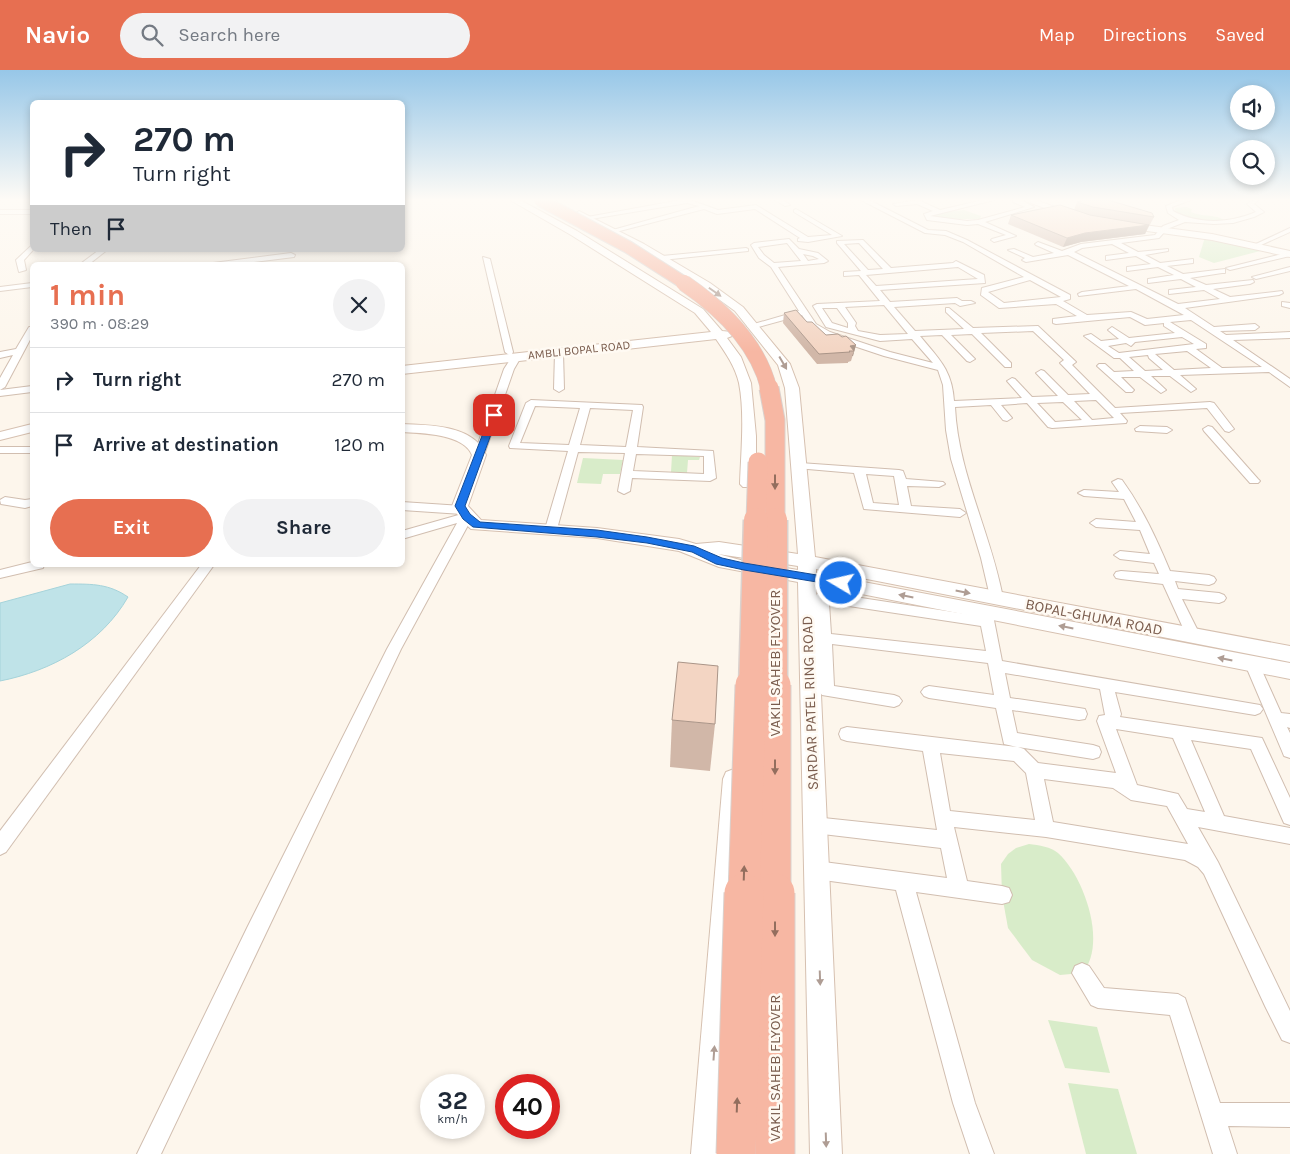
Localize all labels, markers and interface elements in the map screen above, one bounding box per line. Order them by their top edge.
search box [120,13,470,58]
text: Navio [25,21,90,49]
icon: search [138,21,166,49]
text: Search here [178,24,280,46]
text: Map [1039,24,1075,46]
text: Directions [1103,24,1187,46]
text: Saved [1215,24,1265,46]
map controls [1230,85,1275,185]
button: sound [1230,85,1275,130]
text: 270 m [133,119,236,160]
icon: right [50,120,115,185]
button: search [1230,140,1275,185]
text: Turn right [133,161,231,187]
icon: arrive [102,215,130,243]
text: Then [50,218,92,240]
text: 1 min [50,277,125,313]
button: close [333,279,385,331]
one-way arrow [708,287,722,297]
text: 390 m · 08:29 [50,314,149,333]
street label: AMBLI BOPAL ROAD [527,338,631,362]
one-way arrow [778,357,787,370]
icon: right [50,366,78,394]
text: Turn right [93,369,182,391]
text: 270 m [332,369,385,391]
pin [473,394,515,436]
icon: arrive [480,401,508,429]
icon: arrive [50,431,78,459]
text: Arrive at destination [93,434,279,456]
text: 120 m [334,434,385,456]
one-way arrow [771,474,779,490]
button: Exit [50,499,213,557]
button: Share [223,499,385,557]
position arrow [814,556,866,608]
one-way arrow [956,588,972,596]
street label: VAKIL SAHEB FLYOVER [766,590,784,736]
one-way arrow [898,591,914,599]
street label: BOPAL-GHUMA ROAD [1024,595,1164,639]
street label: SARDAR PATEL RING ROAD [798,615,822,791]
one-way arrow [1058,623,1073,631]
one-way arrow [1217,654,1233,662]
one-way arrow [771,759,779,775]
one-way arrow [741,865,749,881]
one-way arrow [771,921,779,937]
one-way arrow [816,970,824,986]
street label: VAKIL SAHEB FLYOVER [766,995,784,1141]
one-way arrow [710,1045,718,1061]
speed limit sign: 40 [495,1074,560,1139]
text: 32 [437,1086,468,1115]
one-way arrow [733,1097,741,1113]
text: km/h [437,1112,468,1126]
one-way arrow [822,1132,830,1148]

